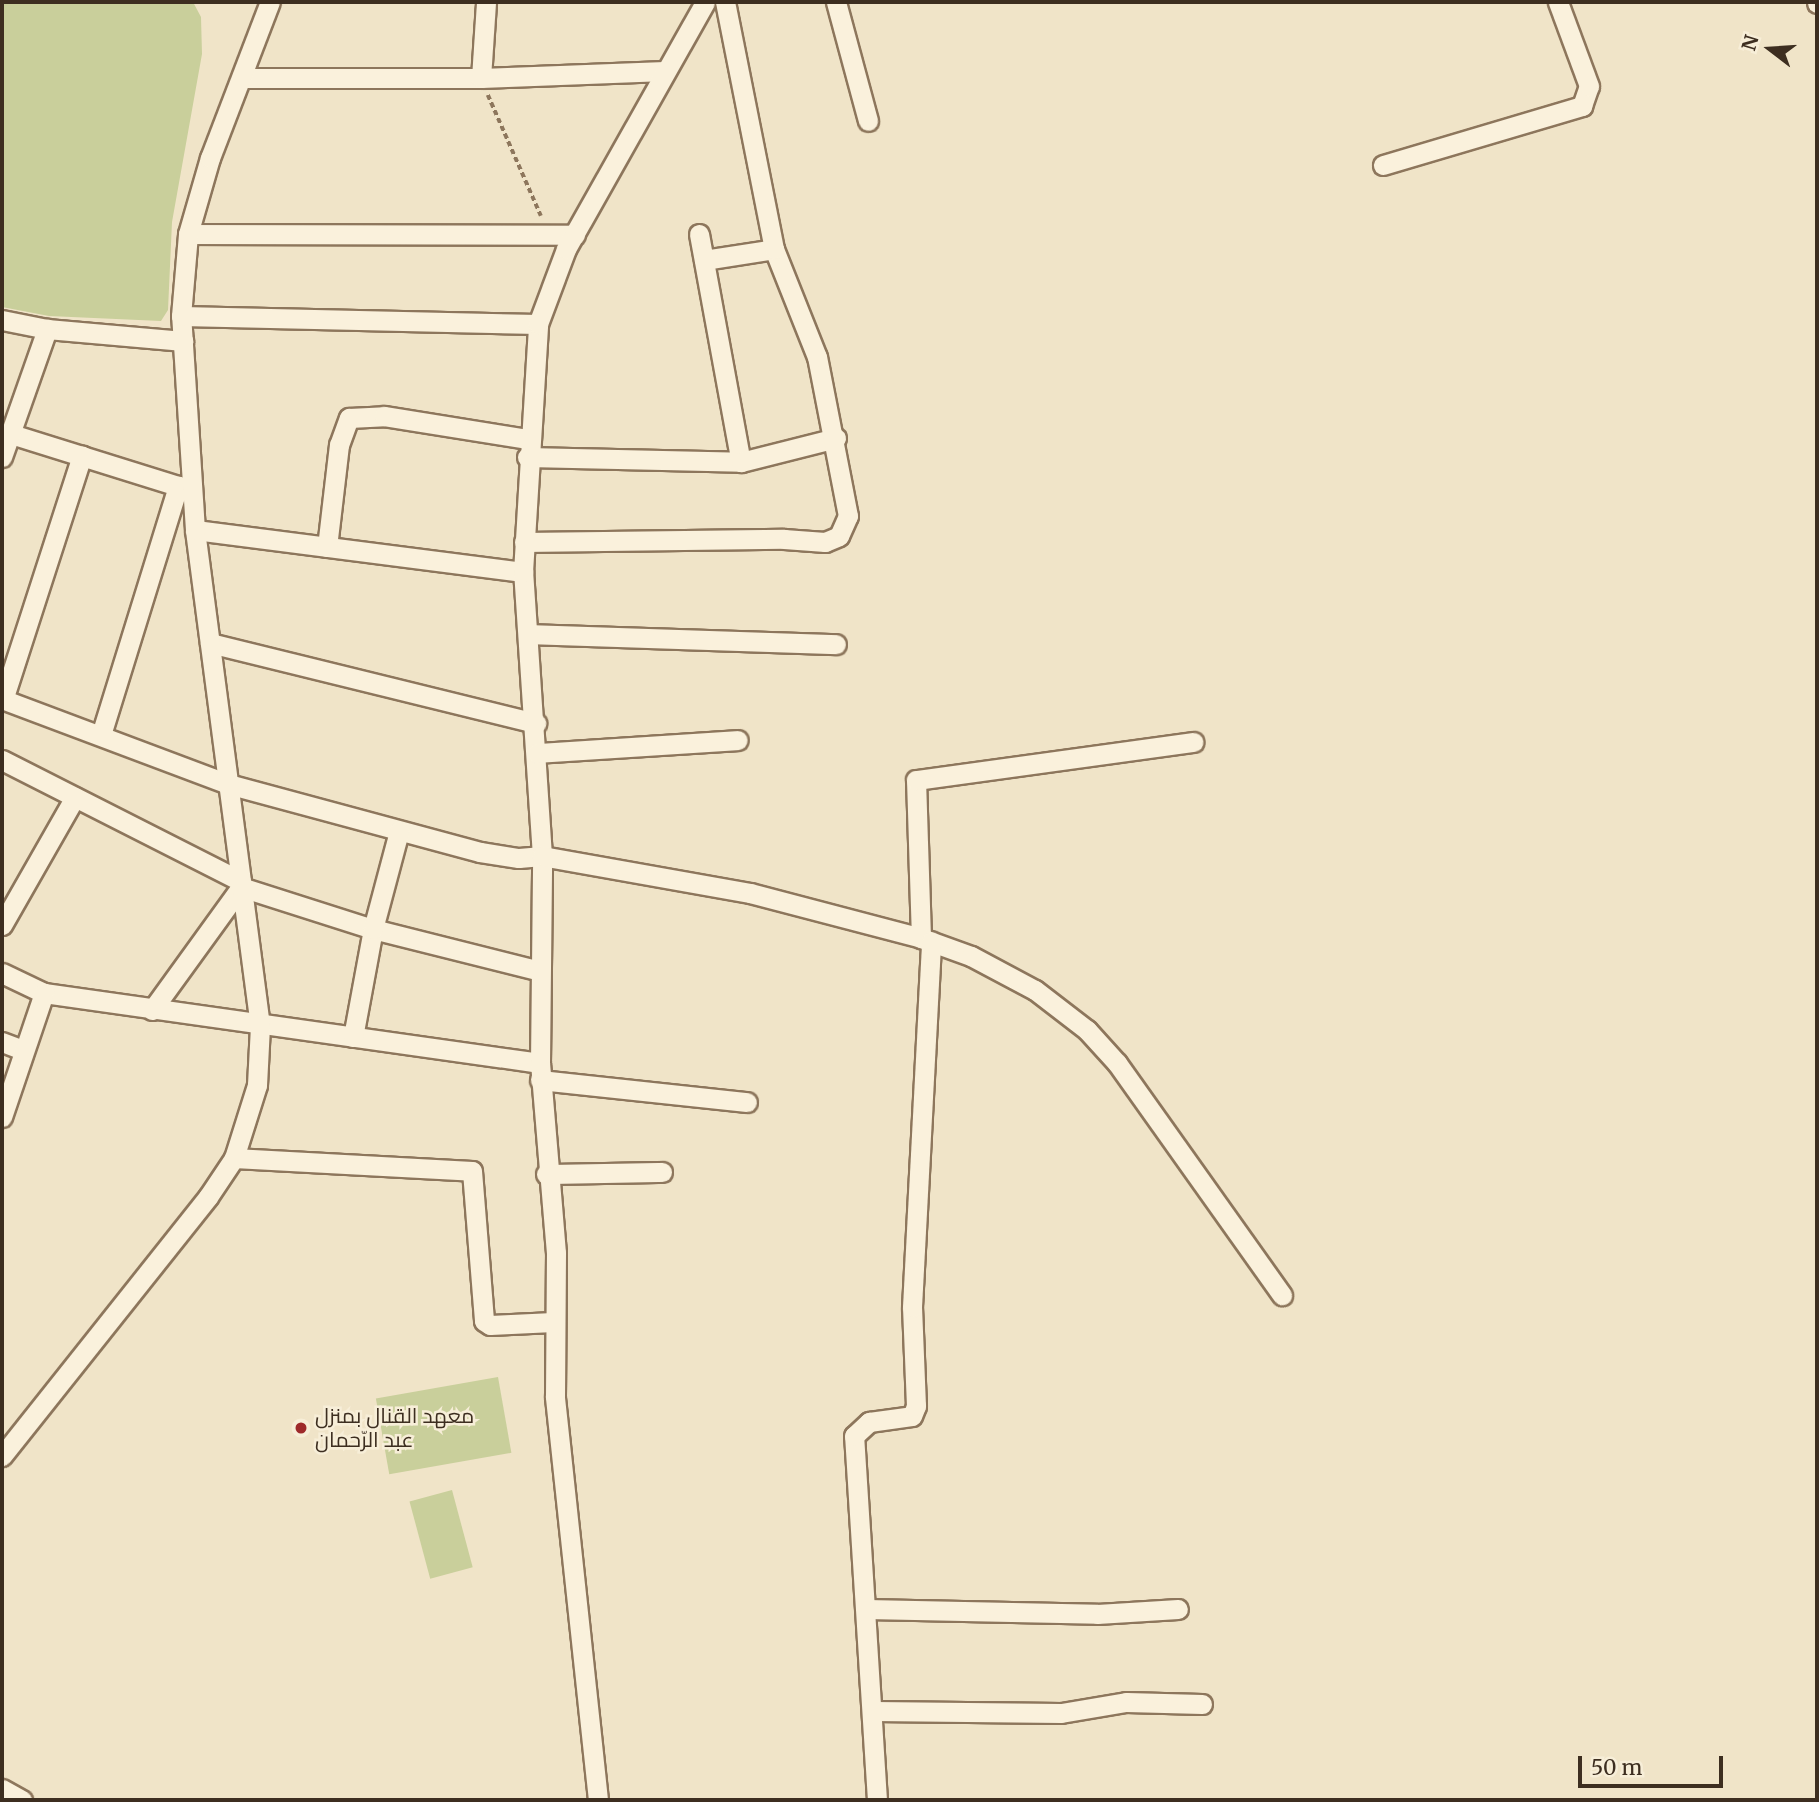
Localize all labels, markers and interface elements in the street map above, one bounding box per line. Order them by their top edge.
north arrow [1735,14,1805,84]
text: N [1736,32,1764,54]
place label: معهد القنال بمنزل عبد الرّحمان [315,1403,474,1453]
marker: معهد القنال بمنزل عبد الرّحمان [293,1420,309,1436]
scale bar [1581,1742,1726,1786]
text: 50 m [1591,1754,1642,1781]

